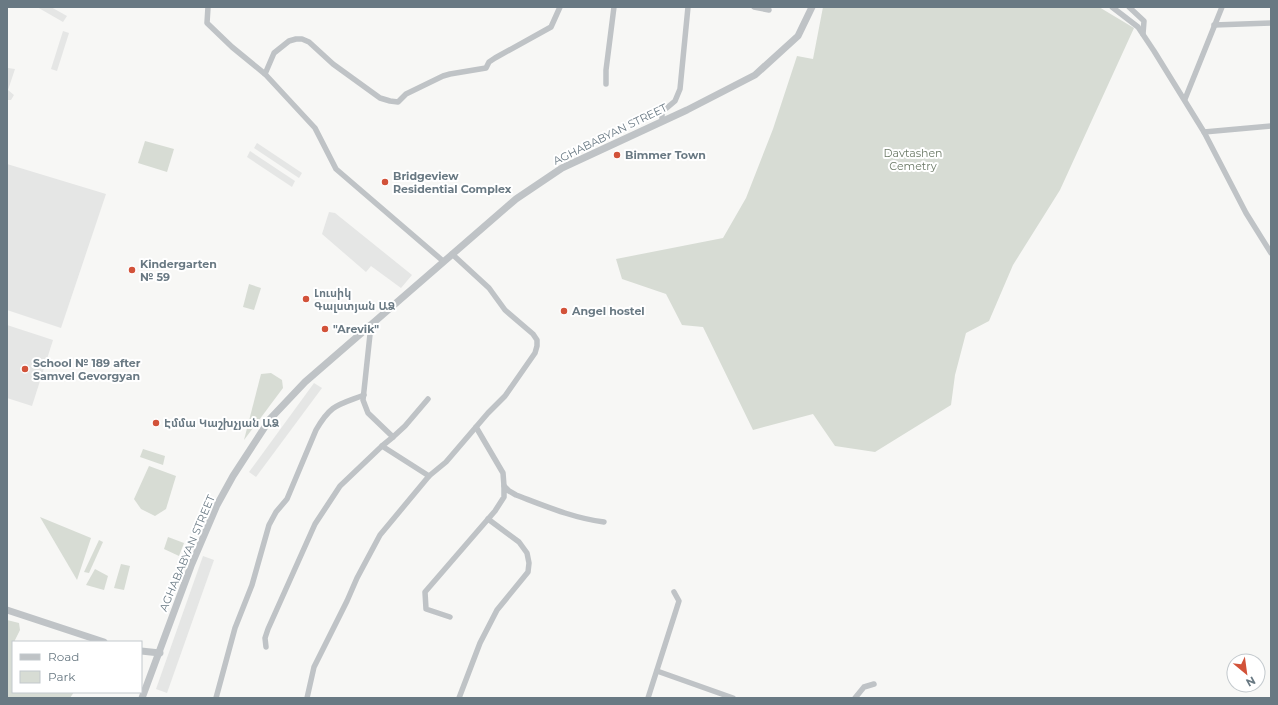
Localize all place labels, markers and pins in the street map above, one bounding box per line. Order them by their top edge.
place label: Bimmer Town [625,148,706,162]
marker: Bimmer Town [612,150,622,160]
place label: Bridgeview Residential Complex [393,169,512,196]
marker: Bridgeview Residential Complex [380,177,390,187]
place label: Kindergarten № 59 [140,257,217,284]
marker: Kindergarten № 59 [127,265,137,275]
place label: Լուսիկ Գալստյան ԱՁ [314,286,395,313]
marker: Լուսիկ Գալստյան ԱՁ [301,294,311,304]
place label: Angel hostel [571,304,645,318]
marker: Angel hostel [559,306,569,316]
place label: "Arevik" [333,322,379,336]
marker: "Arevik" [320,324,330,334]
place label: School № 189 after Samvel Gevorgyan [33,356,141,383]
marker: School № 189 after Samvel Gevorgyan [20,364,30,374]
place label: Էմմա Կաշխչյան ԱՁ [164,416,279,430]
marker: Էմմա Կաշխչյան ԱՁ [151,418,161,428]

